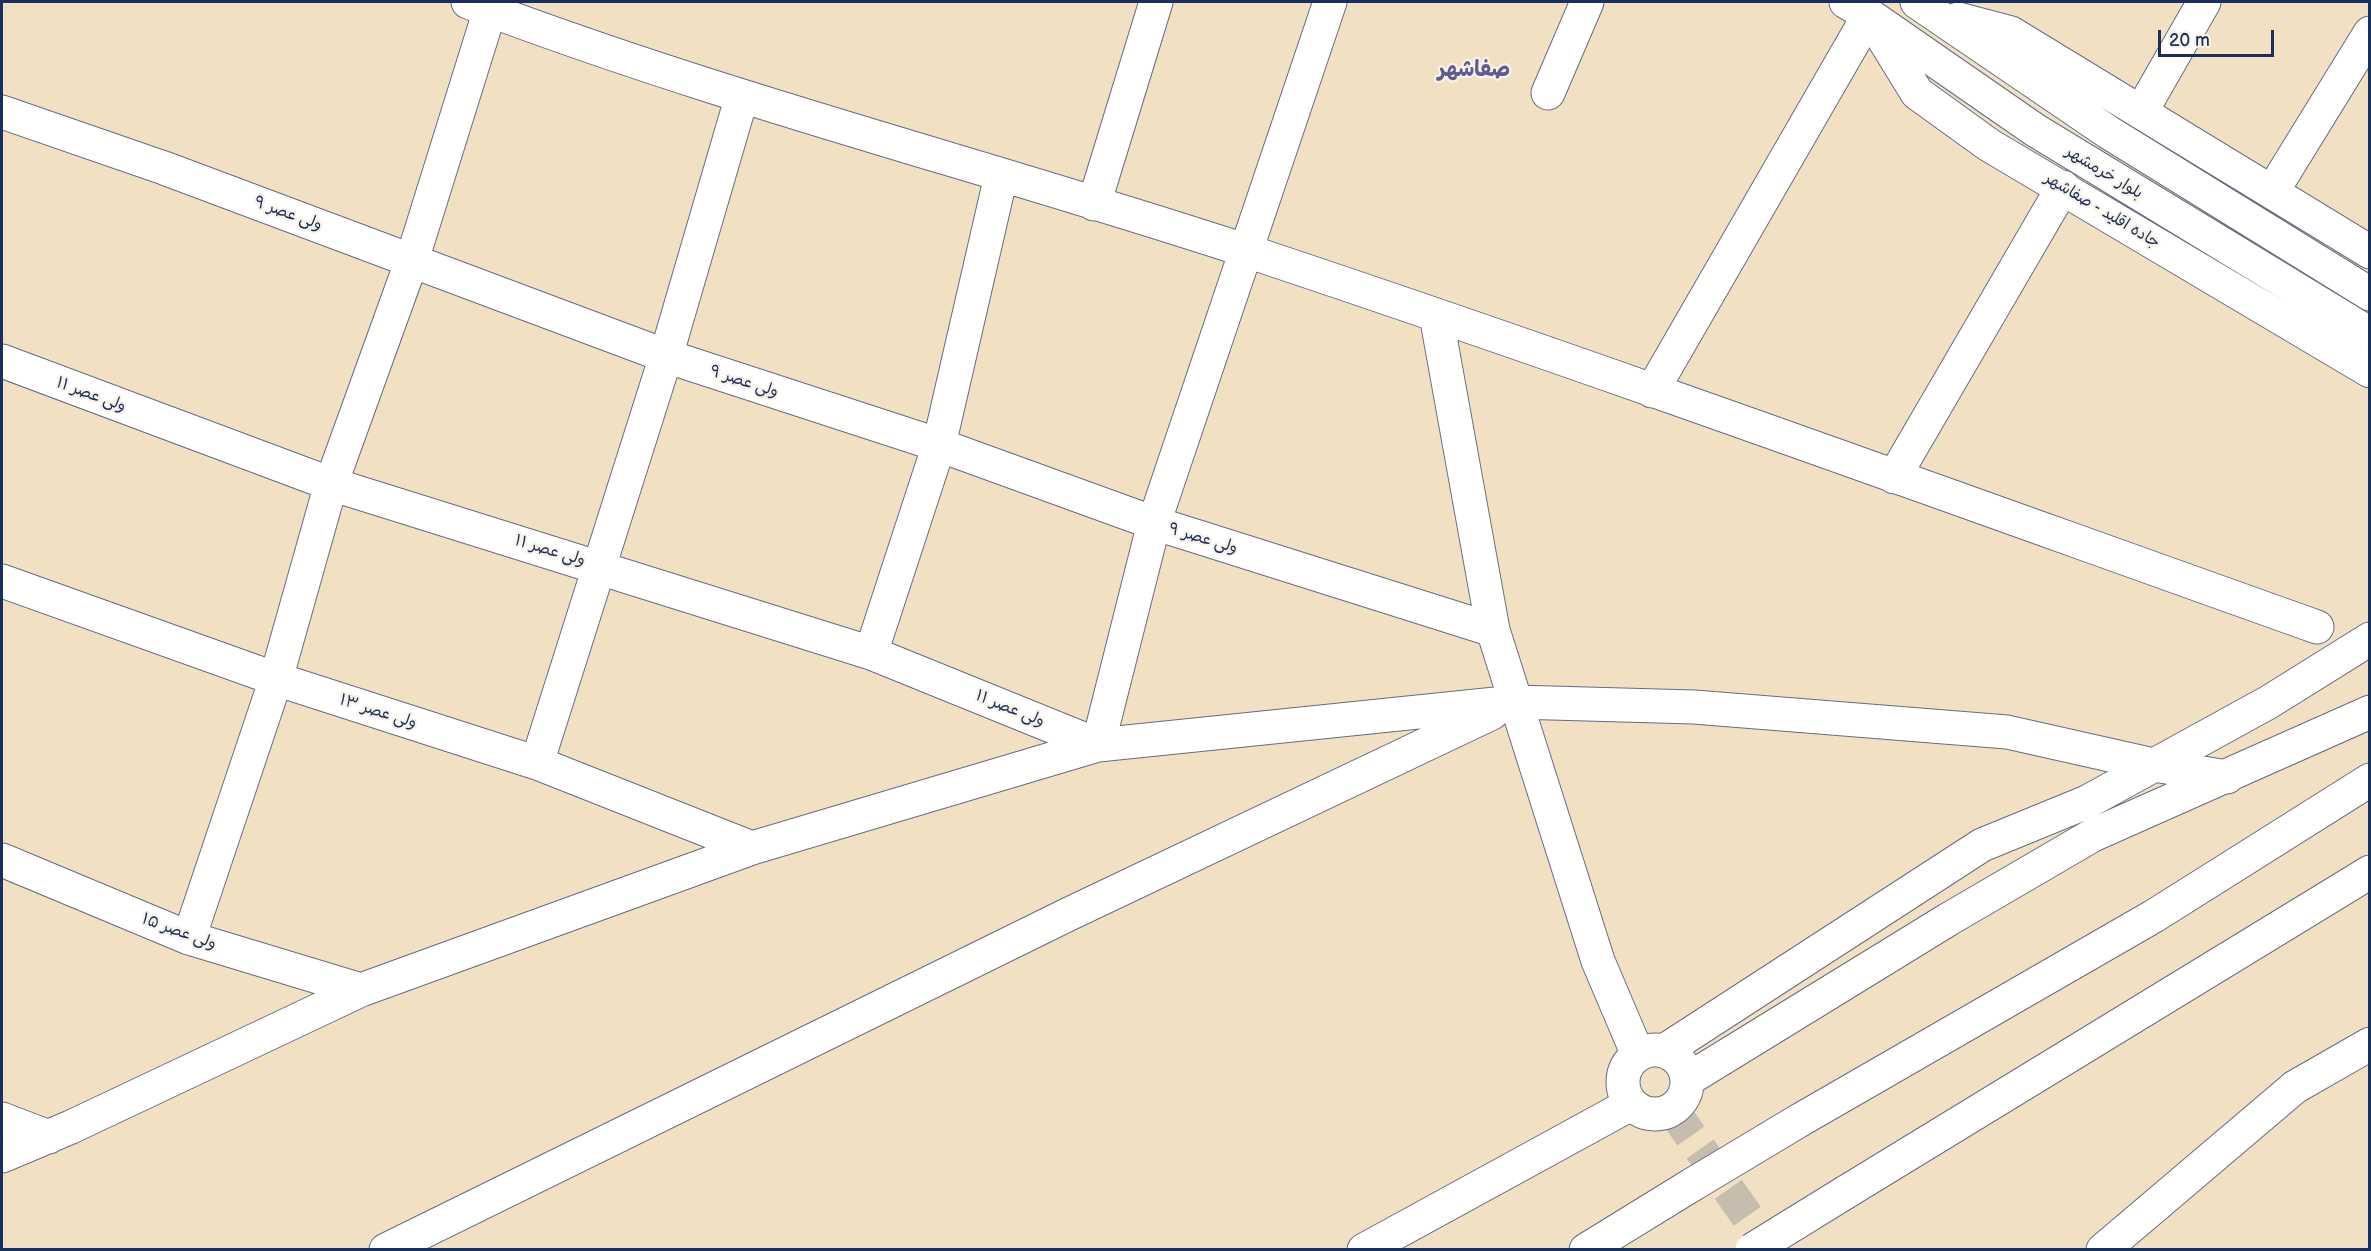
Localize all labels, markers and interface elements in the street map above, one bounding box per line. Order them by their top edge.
scale bar [2161,18,2276,56]
text: 20 m [2169,30,2210,51]
district label: صفاشهر [1438,57,1510,83]
street label: بلوار خرمشهر [2062,142,2146,204]
street label: جاده اقلید - صفاشهر [2041,169,2163,253]
street label: ولی عصر ۹ [251,193,325,235]
street label: ولی عصر ۹ [707,362,781,402]
street label: ولی عصر ۱۱ [54,374,128,416]
street label: ولی عصر ۹ [1166,519,1240,559]
street label: ولی عصر ۱۱ [512,531,588,571]
street label: ولی عصر ۱۱ [973,687,1047,731]
street label: ولی عصر ۱۳ [337,691,419,733]
street label: ولی عصر ۱۵ [139,910,219,954]

